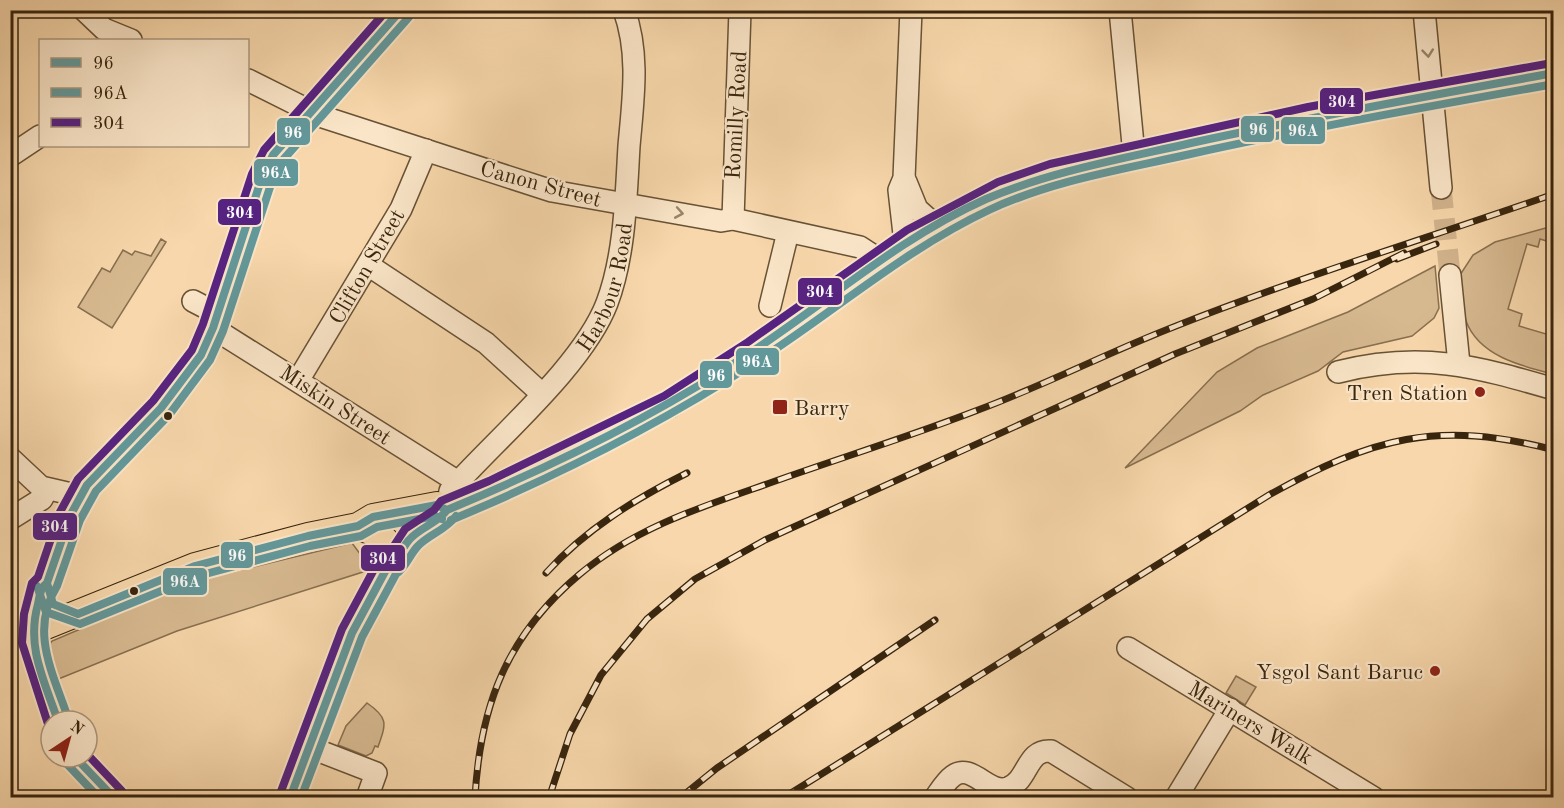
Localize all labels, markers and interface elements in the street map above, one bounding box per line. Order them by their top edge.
legend [39,39,249,147]
one-way arrow [1421,48,1434,57]
street label: Romilly Road [723,50,751,180]
text: 96 [93,55,114,73]
text: 96A [93,85,128,103]
line badge: 304 [1319,87,1364,115]
text: 304 [1328,95,1356,111]
text: 304 [93,115,124,133]
line badge: 96 [1240,115,1275,143]
line badge: 96A [1280,116,1326,145]
line badge: 96 [276,117,311,146]
text: 96 [1249,123,1267,139]
text: 96A [1288,124,1318,140]
text: 96 [284,126,302,142]
line badge: 96A [253,158,299,187]
street label: Canon Street [477,158,604,212]
text: 96A [261,166,291,182]
line badge: 304 [217,198,262,226]
text: 304 [226,206,254,222]
street label: Clifton Street [326,206,409,328]
one-way arrow [674,207,684,219]
street label: Harbour Road [573,222,637,356]
line badge: 304 [797,277,843,306]
text: 304 [806,285,834,301]
line badge: 96A [735,347,780,376]
text: 96A [742,355,772,371]
line badge: 96 [699,360,733,389]
street label: Miskin Street [275,362,394,450]
text: 96 [707,369,725,385]
place label: Tren Station [1346,383,1468,405]
marker: Tren Station [1473,385,1487,399]
marker: Barry [771,398,789,416]
place label: Barry [794,398,850,420]
unlabelled marker [162,410,174,422]
line badge: 304 [32,512,78,541]
text: 304 [41,520,69,536]
line badge: 96 [220,541,254,569]
line badge: 304 [360,544,406,572]
text: 96 [228,549,246,565]
text: 304 [369,552,397,568]
line badge: 96A [162,567,208,596]
text: 96A [170,575,200,591]
unlabelled marker [128,585,140,597]
place label: Ysgol Sant Baruc [1256,662,1423,684]
marker: Ysgol Sant Baruc [1428,664,1442,678]
street label: Mariners Walk [1184,678,1316,769]
north arrow [39,709,99,769]
text: N [67,718,87,739]

